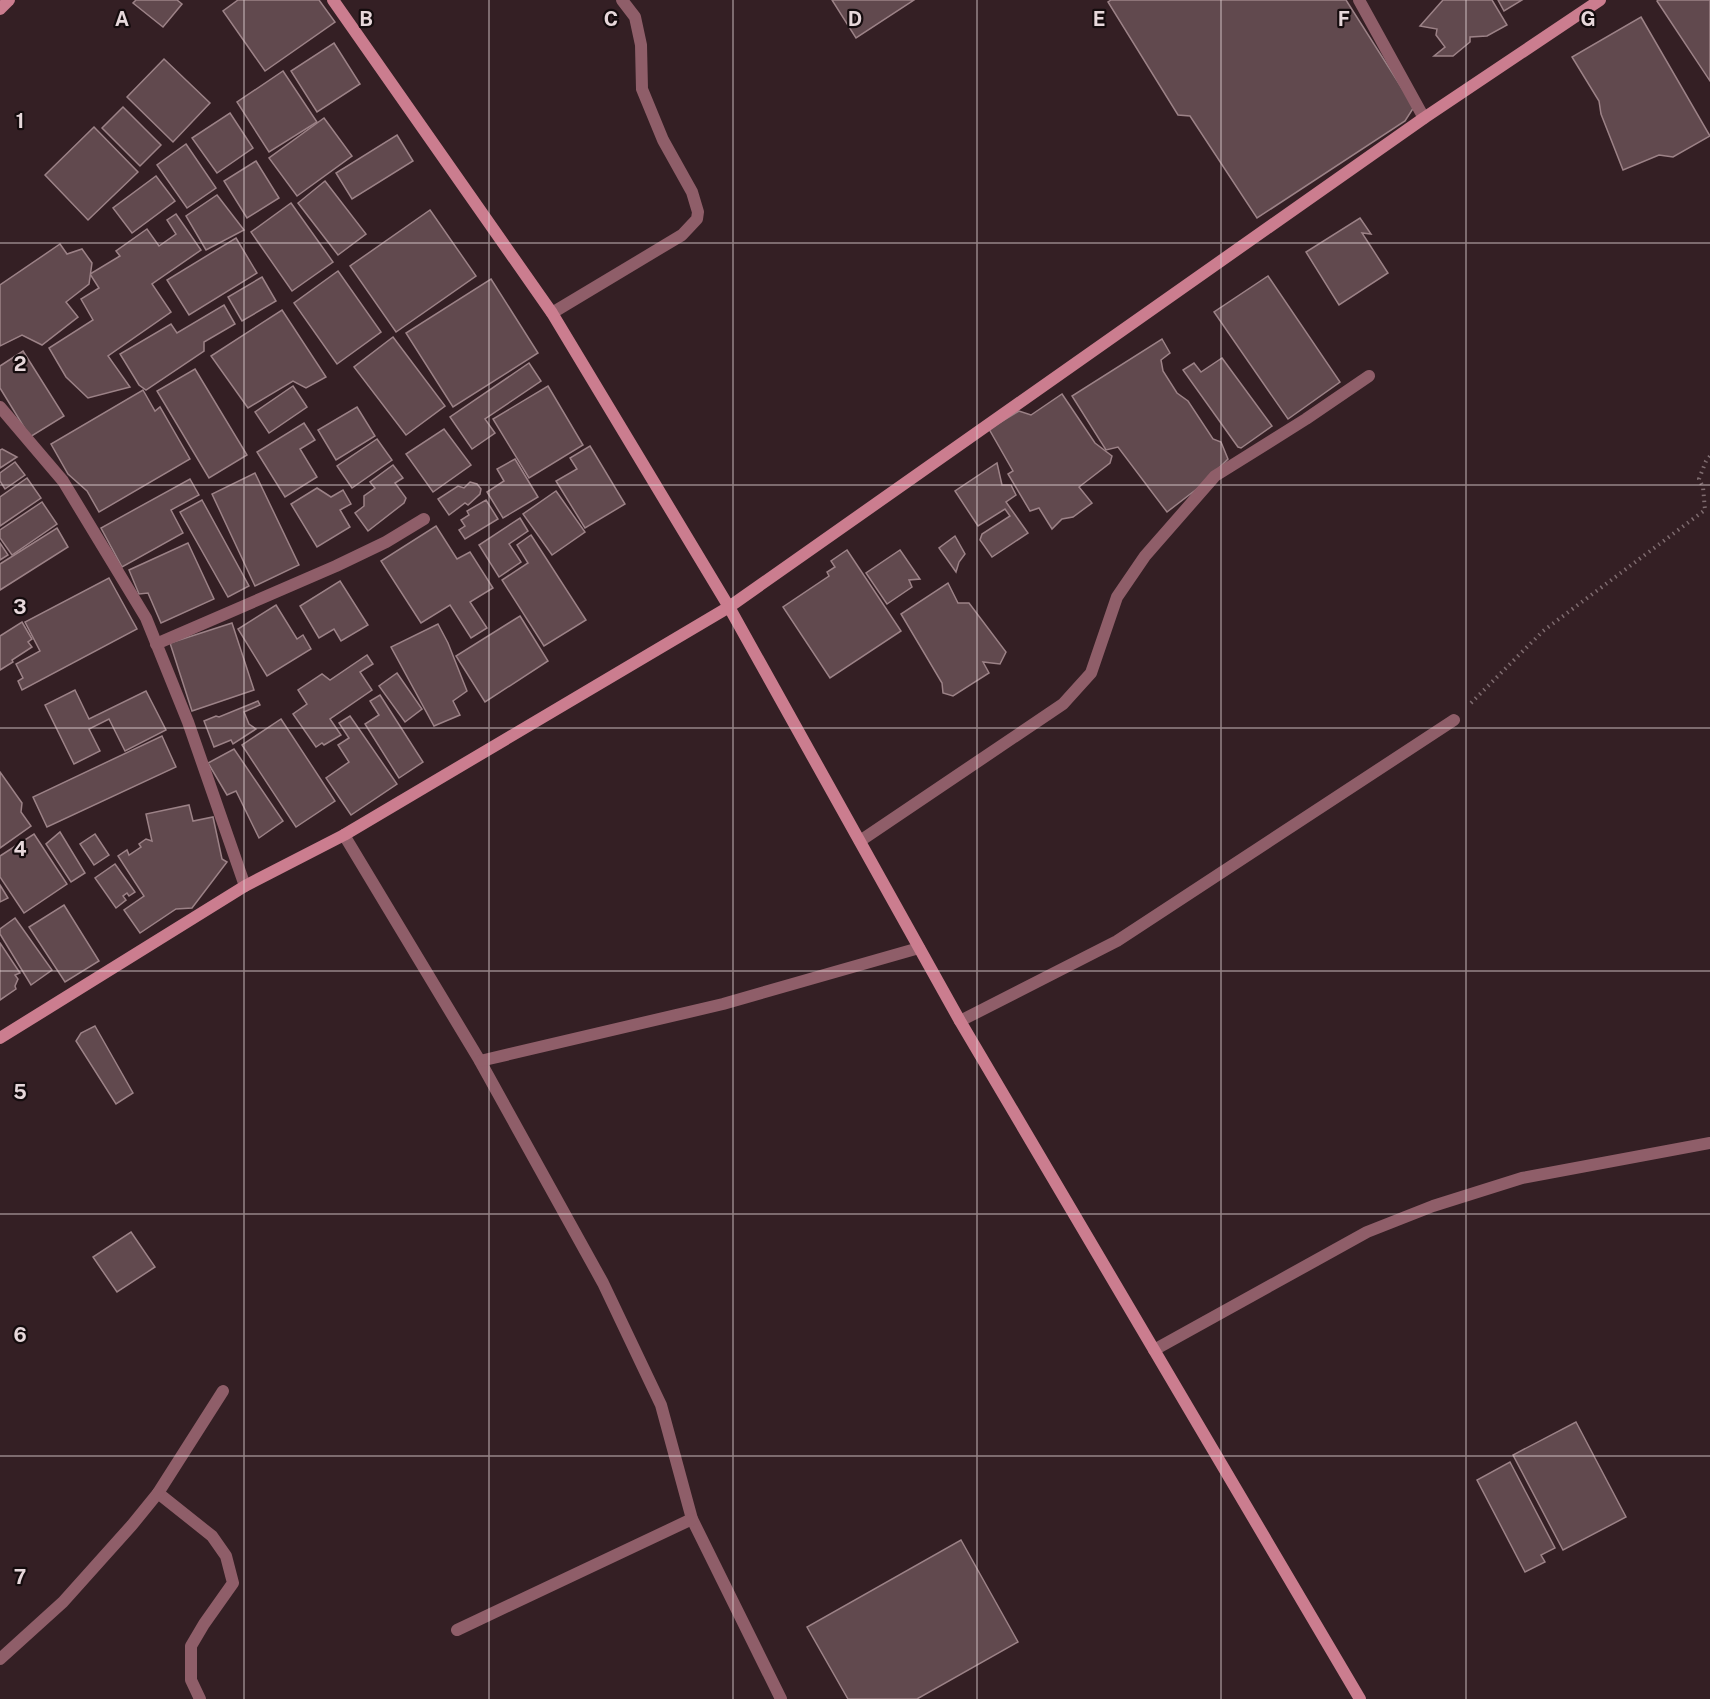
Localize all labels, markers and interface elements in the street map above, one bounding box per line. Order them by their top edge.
text: A [115,7,129,31]
text: B [359,7,373,31]
text: C [604,7,618,31]
text: D [848,7,862,31]
text: E [1093,7,1105,31]
text: F [1338,7,1350,31]
text: G [1580,7,1596,31]
text: 1 [16,109,24,133]
text: 2 [14,352,26,376]
text: 3 [13,595,27,619]
text: 4 [13,837,27,861]
text: 5 [13,1080,27,1104]
text: 6 [13,1323,27,1347]
text: 7 [14,1565,26,1589]

